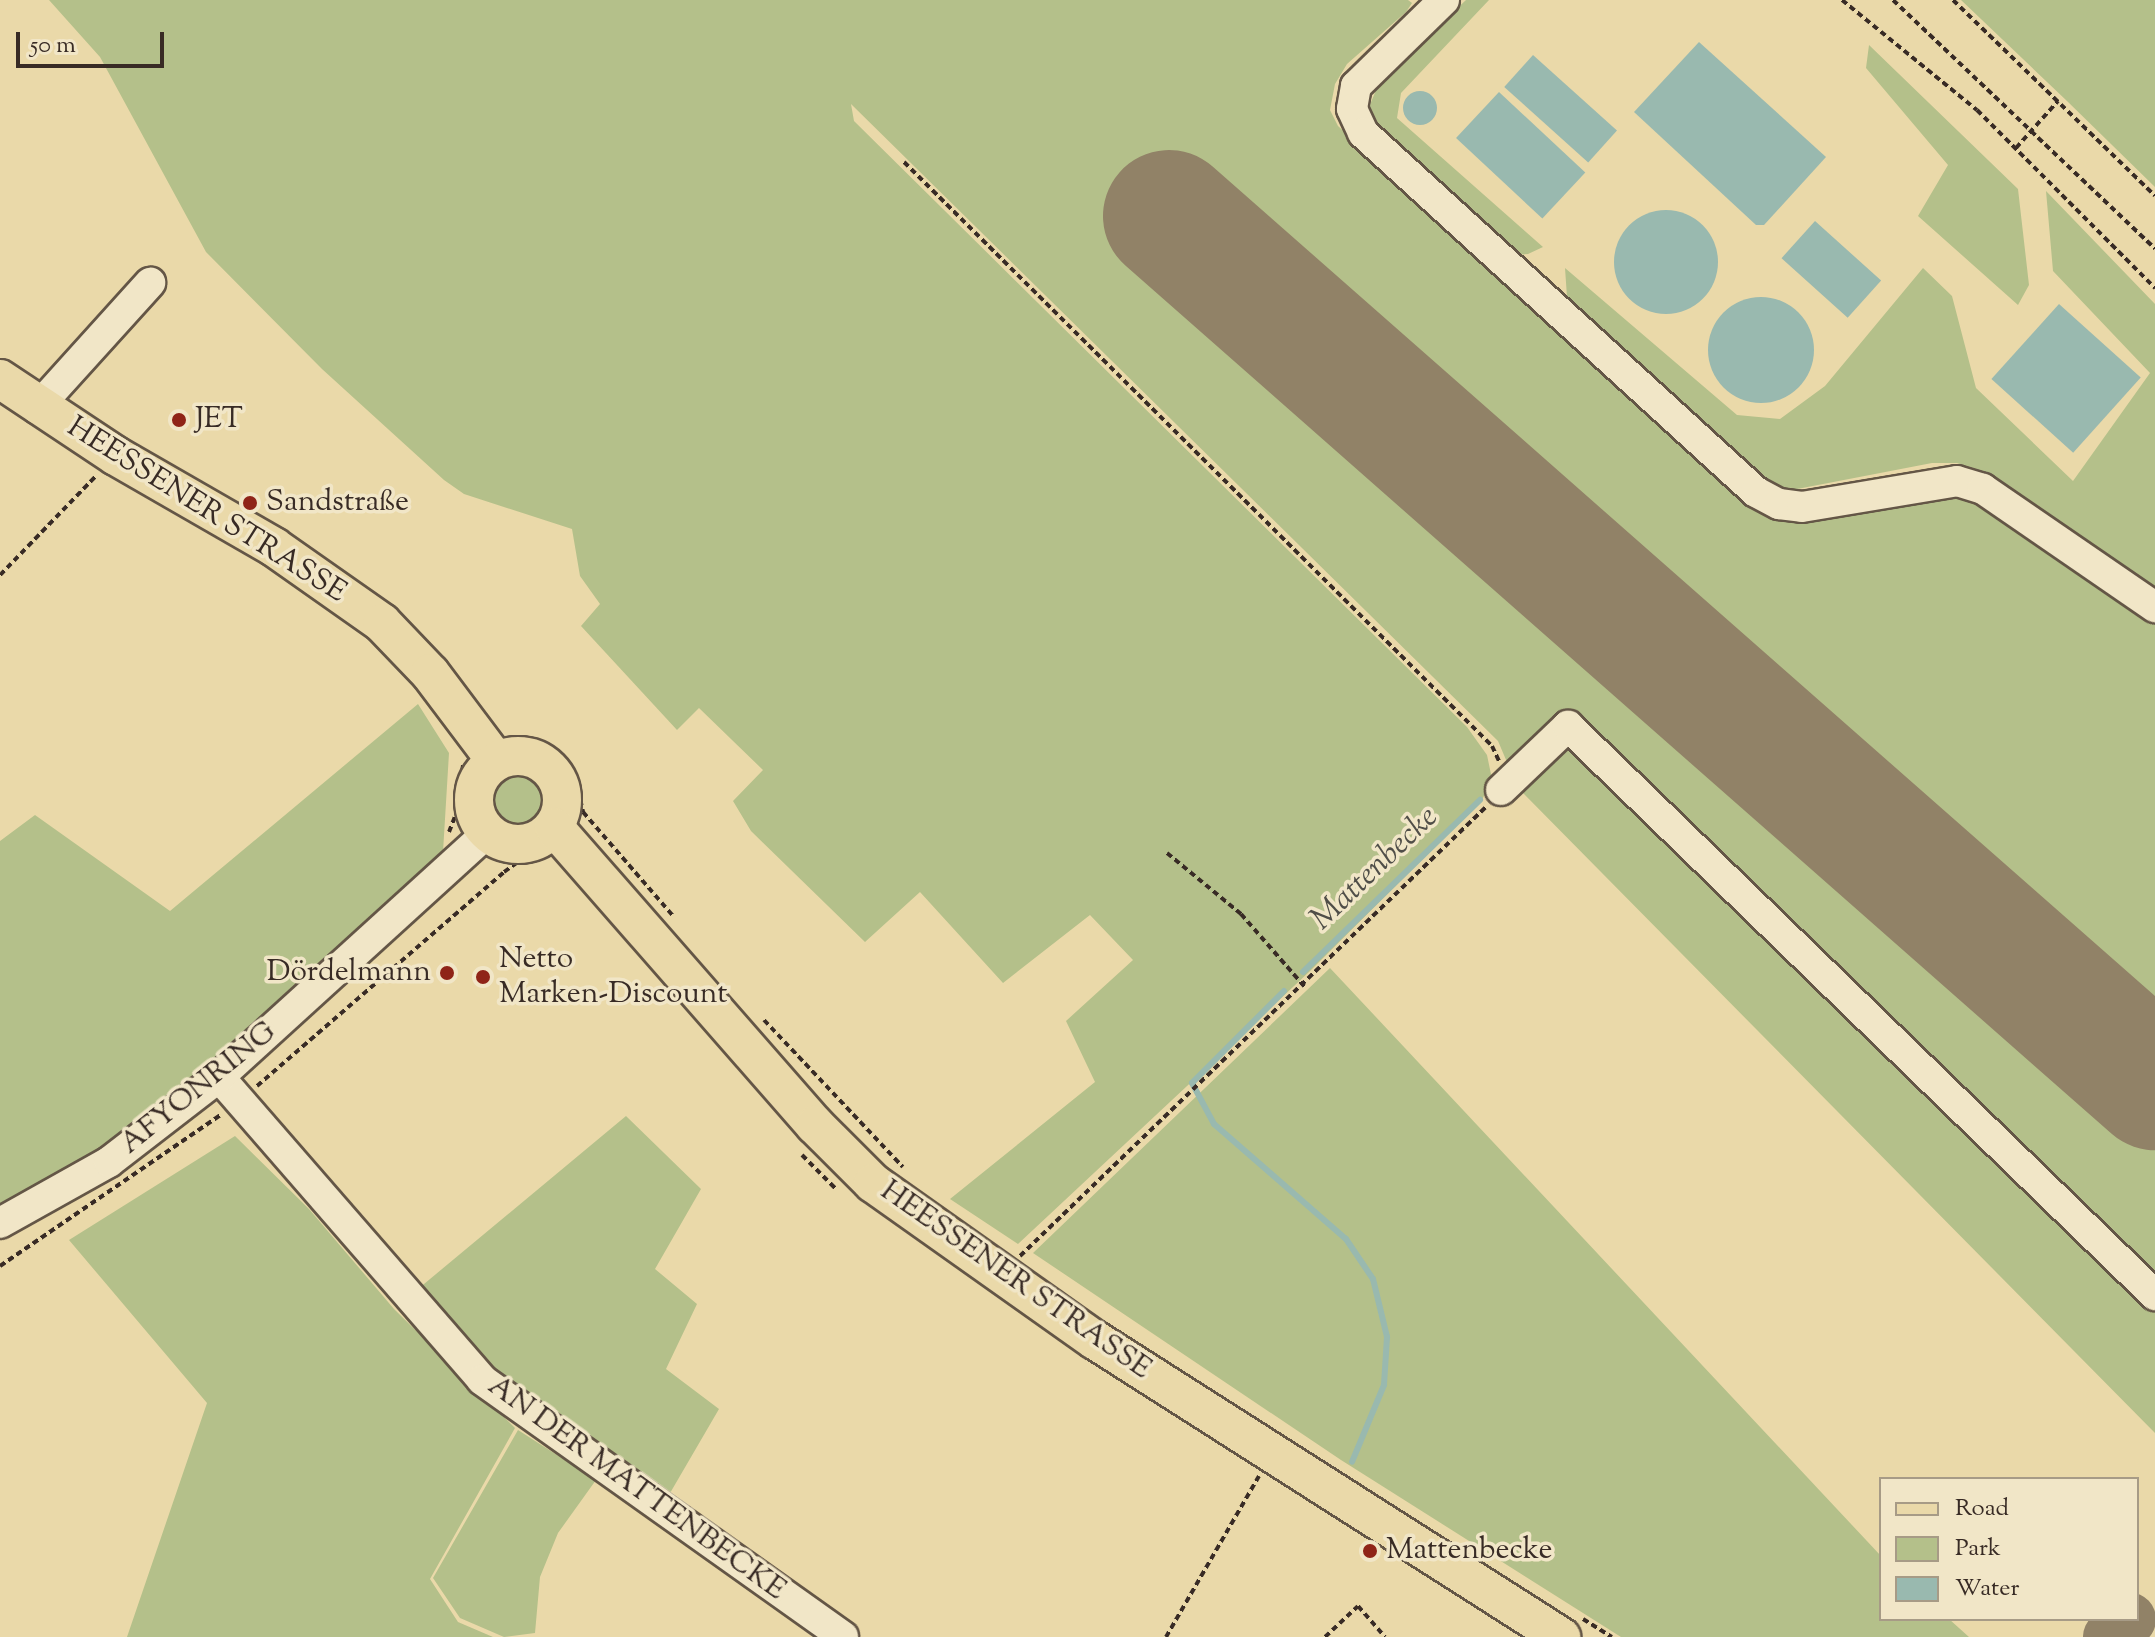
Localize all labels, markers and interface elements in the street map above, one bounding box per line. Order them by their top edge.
scale bar [20,16,168,66]
text: 50 m [30,29,76,63]
place label: JET [195,402,243,438]
street label: HEESSENER STRASSE [60,410,352,612]
marker: JET [170,411,188,429]
place label: Sandstraße [266,485,409,521]
marker: Sandstraße [241,494,259,512]
water label: Mattenbecke [1303,799,1447,939]
place label: Netto Marken-Discount [499,942,727,1012]
place label: Dördelmann [267,955,431,991]
marker: Dördelmann [438,964,456,982]
marker: Netto Marken-Discount [474,968,492,986]
street label: AFYONRING [114,1015,284,1163]
street label: HEESSENER STRASSE [873,1174,1157,1388]
street label: AN DER MATTENBECKE [480,1369,792,1609]
legend [1879,1477,2139,1621]
text: Road [1955,1492,2009,1526]
text: Park [1955,1532,2001,1566]
place label: Mattenbecke [1386,1533,1553,1569]
marker: Mattenbecke [1361,1542,1379,1560]
text: Water [1955,1572,2019,1606]

